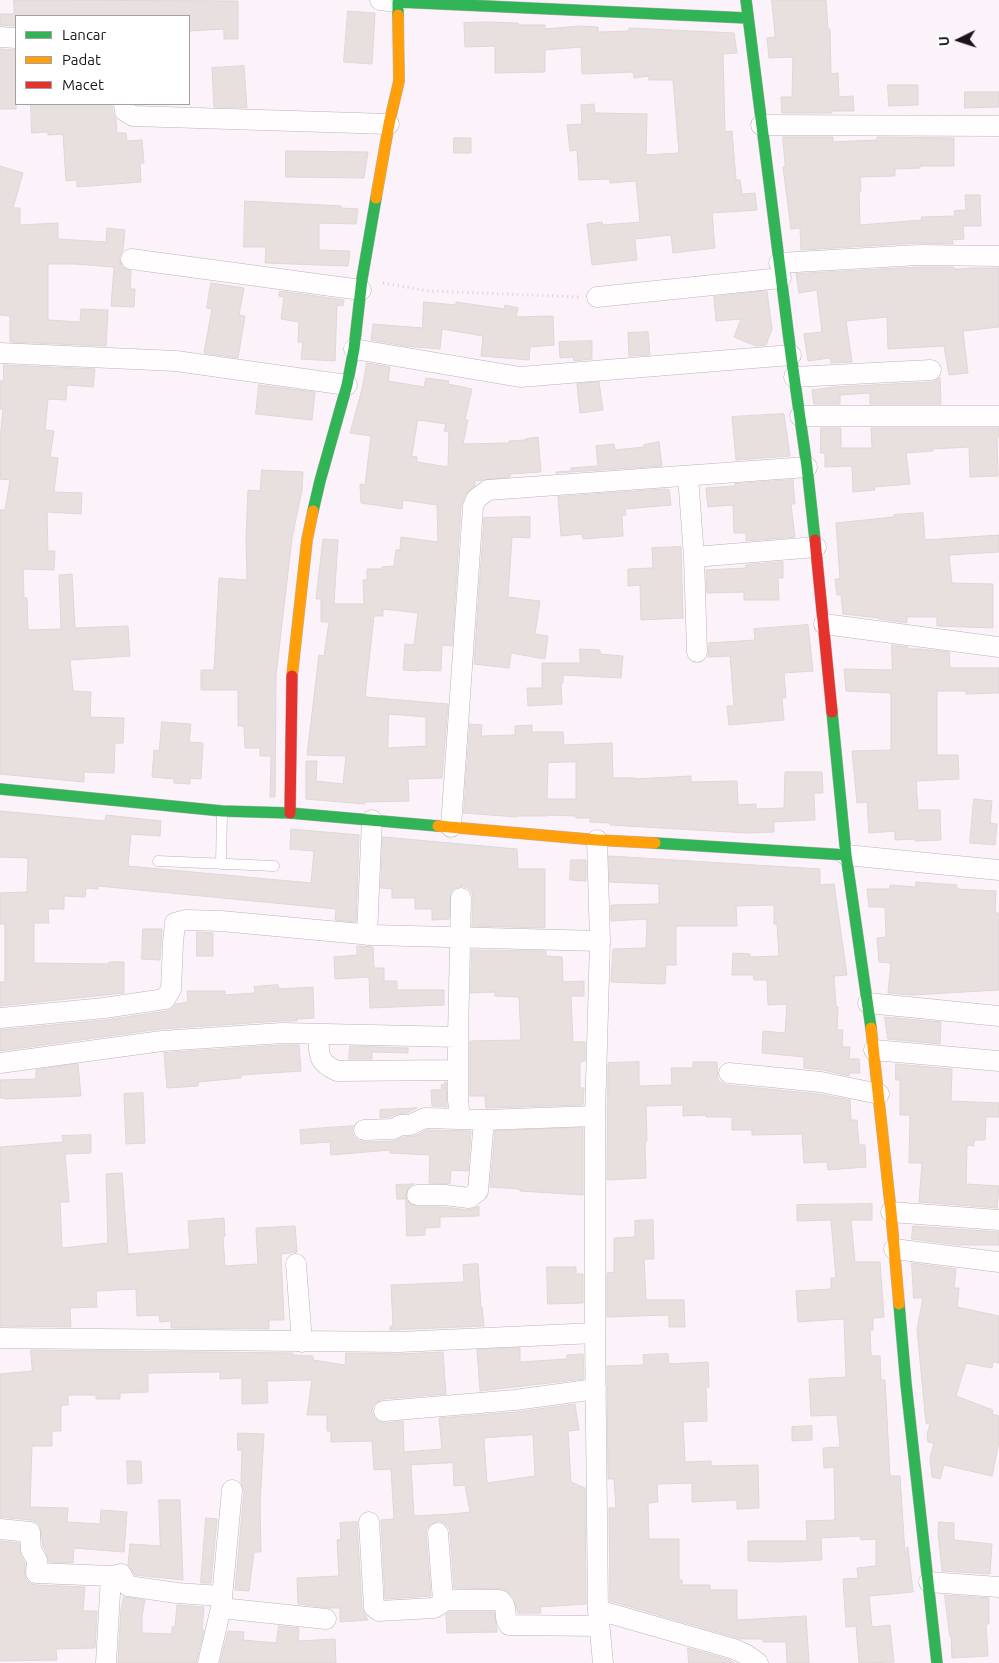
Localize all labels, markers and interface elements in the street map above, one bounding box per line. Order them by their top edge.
legend [15,15,190,105]
north arrow [934,15,984,65]
text: Lancar [62,26,106,43]
text: U [936,36,952,47]
text: Padat [62,51,101,68]
text: Macet [62,76,104,93]

